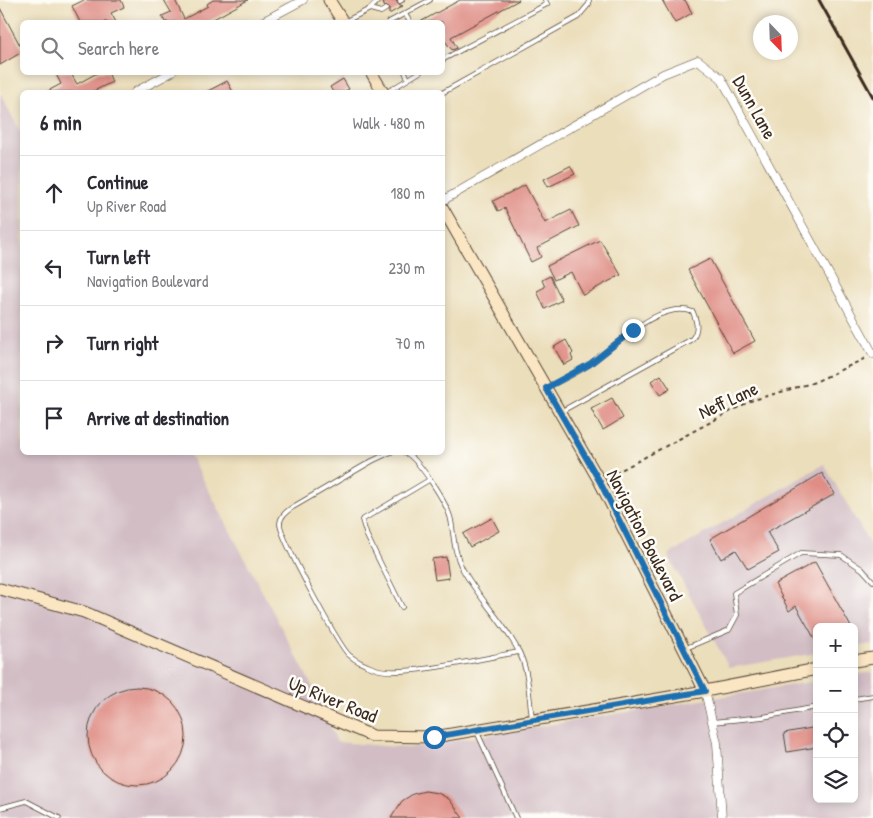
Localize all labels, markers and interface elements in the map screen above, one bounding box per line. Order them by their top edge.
north arrow [753,15,798,60]
search box [20,20,445,75]
icon: search [38,34,66,62]
text: Search here [78,35,159,61]
street label: Dunn Lane [727,71,783,144]
text: 6 min [40,108,82,137]
text: Walk · 480 m [353,112,425,134]
text: Continue [87,169,148,195]
icon: ahead [40,179,68,207]
text: 180 m [391,182,425,204]
text: Up River Road [87,195,166,217]
text: Turn left [87,244,150,270]
icon: left [40,254,68,282]
text: 230 m [389,257,425,279]
text: Navigation Boulevard [87,270,208,292]
route end [622,319,645,342]
icon: right [40,329,68,357]
text: Turn right [87,330,158,356]
text: 70 m [395,332,425,354]
street label: Neff Lane [694,375,762,425]
icon: arrive [40,404,68,432]
text: Arrive at destination [87,405,229,431]
street label: Navigation Boulevard [601,465,690,606]
map controls [813,623,858,803]
button: + [813,623,858,668]
button: − [813,668,858,713]
street label: Up River Road [285,669,382,729]
button: locate [813,713,858,758]
route start [423,726,446,749]
button: layers [813,758,858,803]

